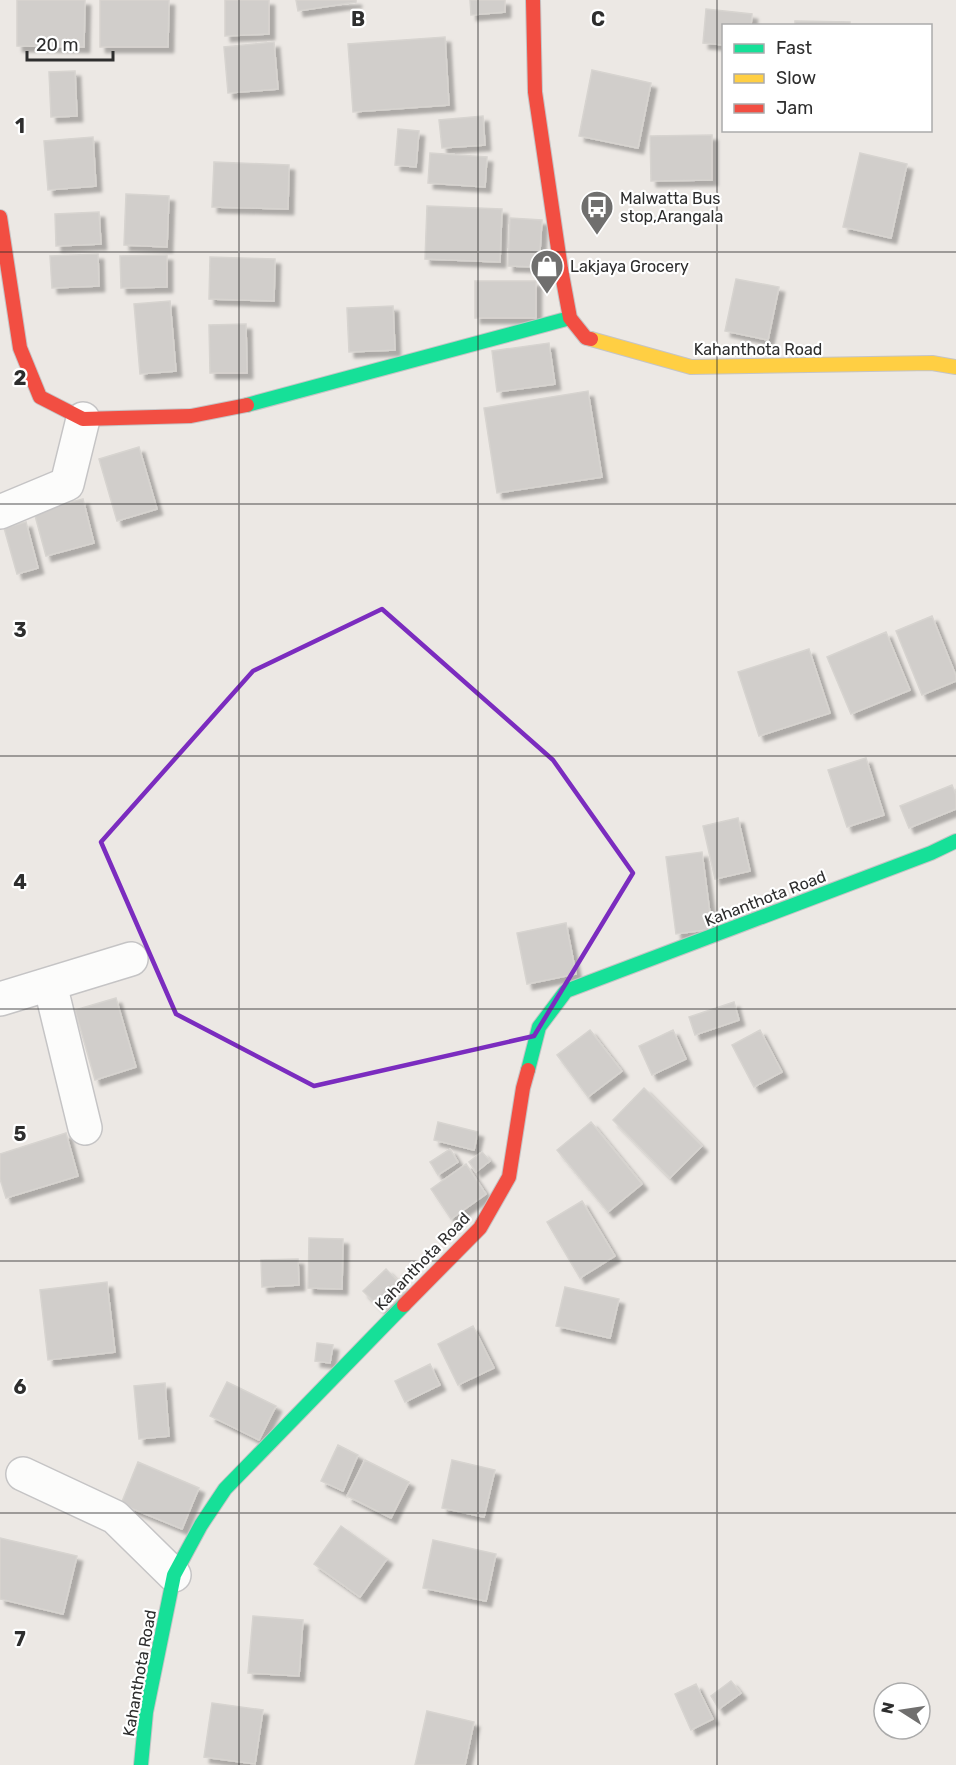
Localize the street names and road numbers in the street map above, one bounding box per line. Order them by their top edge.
street label: Kahanthota Road [694,340,822,359]
street label: Kahanthota Road [702,867,829,930]
street label: Kahanthota Road [371,1209,474,1314]
street label: Kahanthota Road [119,1608,160,1738]

